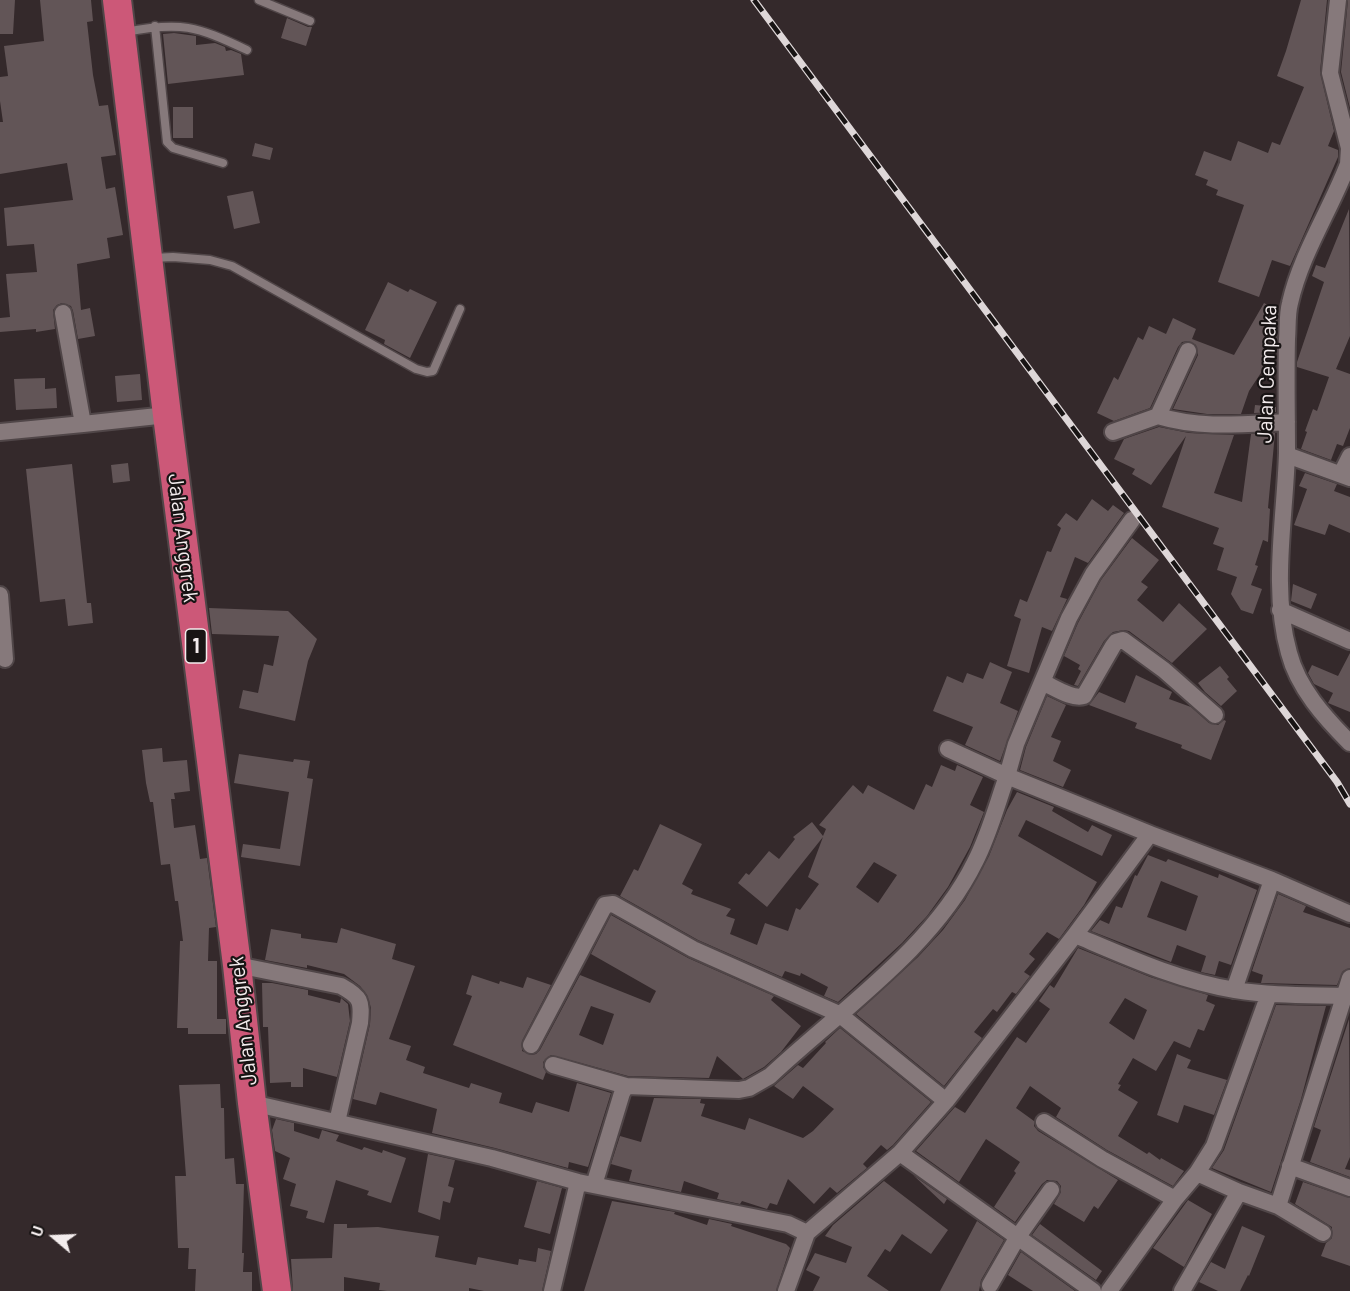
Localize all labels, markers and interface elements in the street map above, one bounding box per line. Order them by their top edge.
street label: Jalan Cempaka [1252,304,1282,444]
street label: Jalan Anggrek [163,472,203,604]
road number: 1 [186,629,206,663]
street label: Jalan Anggrek [224,955,262,1087]
north arrow [24,1207,84,1267]
text: U [26,1223,47,1239]

